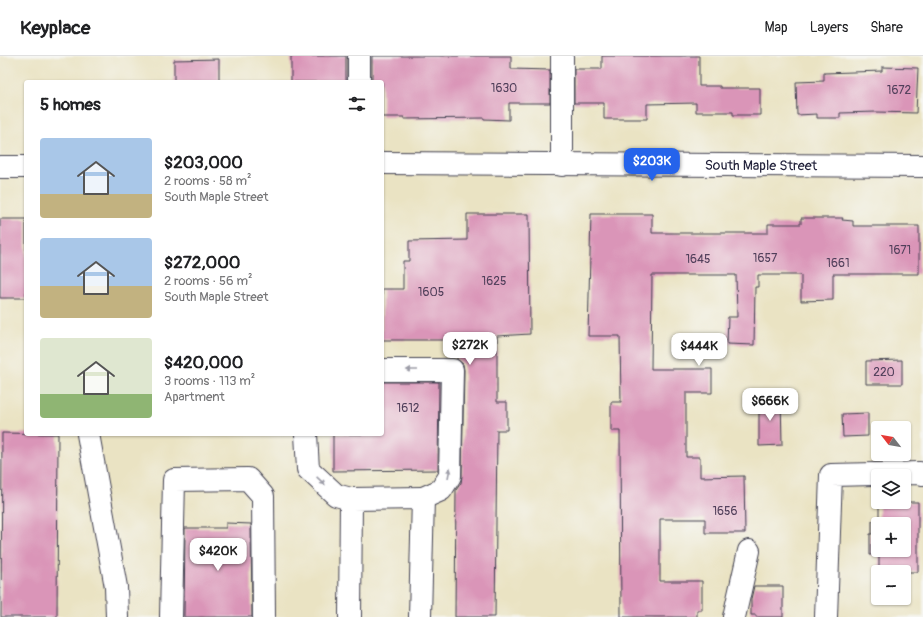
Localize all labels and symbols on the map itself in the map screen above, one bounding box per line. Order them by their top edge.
house number: 1630 [491,81,517,96]
house number: 1672 [887,83,912,98]
pin: $203K [624,148,680,182]
street label: South Maple Street [705,157,818,174]
house number: 1671 [889,243,911,258]
house number: 1657 [753,251,778,266]
house number: 1645 [685,252,711,267]
house number: 1661 [826,256,850,271]
house number: 1625 [482,274,506,289]
house number: 1605 [418,285,444,300]
pin: $272K [442,332,498,366]
pin: $444K [671,333,727,367]
house number: 220 [873,365,895,380]
one-way arrow [405,367,418,373]
pin: $666K [742,388,798,422]
house number: 1612 [396,401,420,416]
north arrow [871,421,911,461]
one-way arrow [446,467,452,479]
one-way arrow [316,476,326,486]
house number: 1656 [712,504,738,519]
pin: $420K [190,538,246,572]

